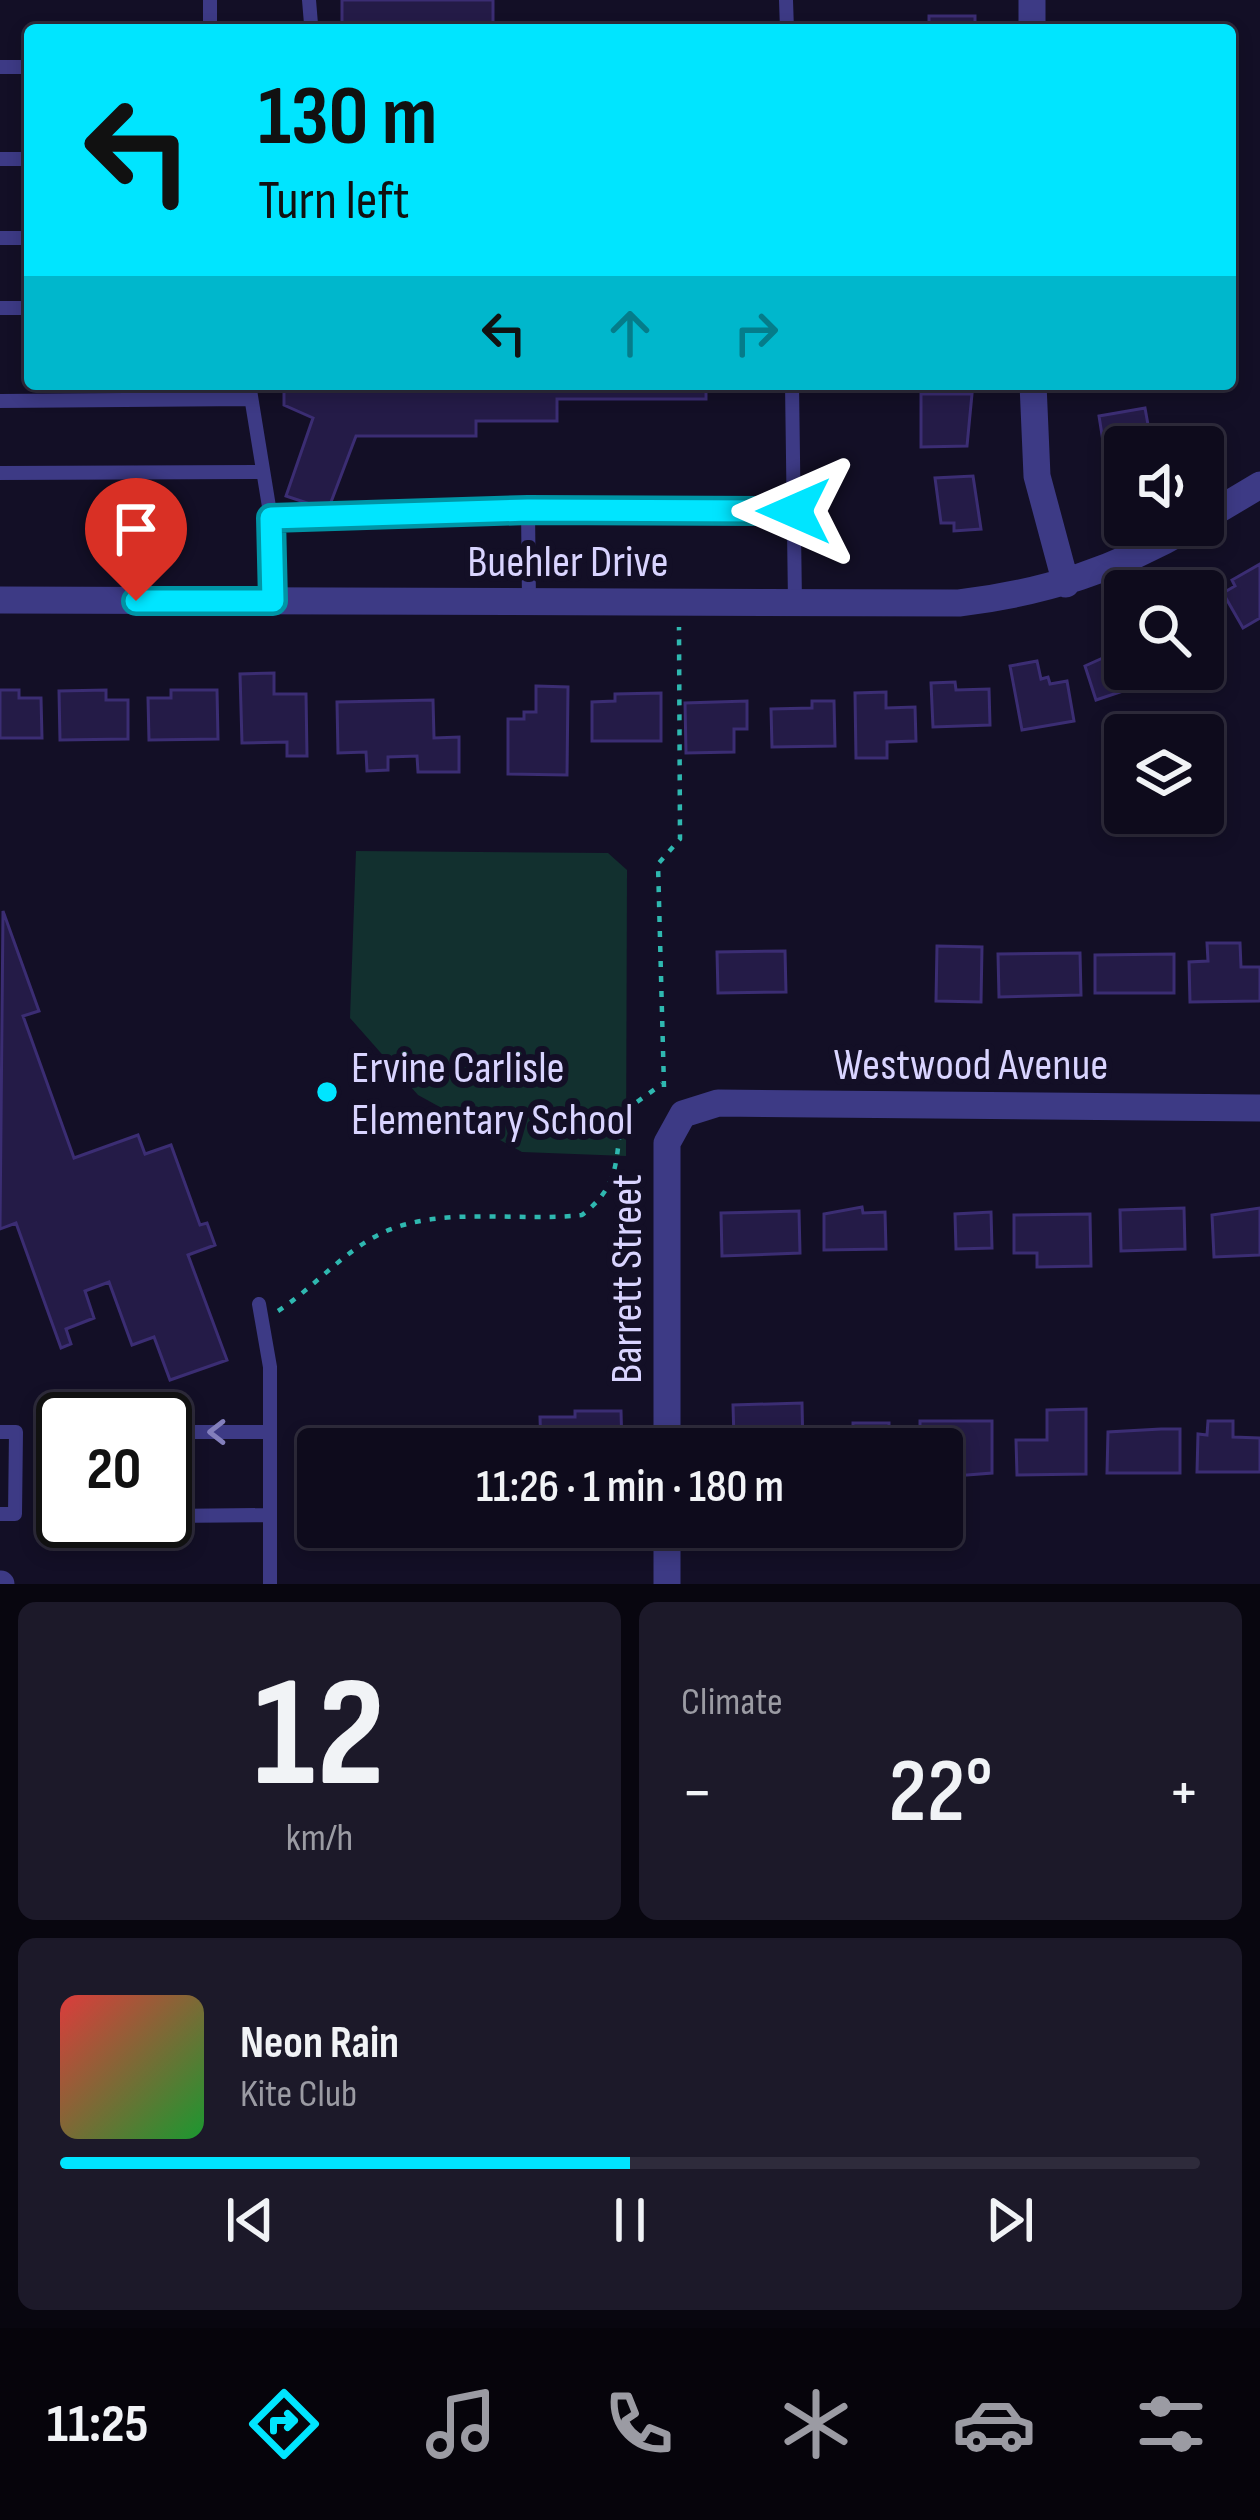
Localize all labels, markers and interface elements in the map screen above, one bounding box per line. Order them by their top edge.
text: 130 m [258,67,437,168]
icon: left [60,72,216,228]
text: Turn left [258,169,410,234]
icon: left [471,300,537,366]
icon: ahead [597,300,663,366]
icon: right [723,300,789,366]
map controls [1104,426,1224,834]
button: sound [1104,426,1224,546]
position arrow [731,448,857,574]
pin [85,478,187,601]
icon: arrive [103,496,169,562]
street label: Buehler Drive [467,535,669,590]
button: search [1104,570,1224,690]
button: layers [1104,714,1224,834]
street label: Westwood Avenue [834,1038,1108,1093]
place label: Ervine Carlisle Elementary School [351,1041,633,1148]
marker: Ervine Carlisle Elementary School [314,1079,340,1105]
street label: Barrett Street [600,1174,655,1384]
speed limit sign: 20 [36,1392,192,1548]
one-way arrow [207,1419,225,1445]
text: 11:26 · 1 min · 180 m [476,1460,784,1515]
text: 12 [254,1643,385,1830]
text: Climate [681,1679,783,1726]
text: 22° [888,1739,993,1847]
text: − [681,1754,713,1833]
text: + [1168,1754,1200,1833]
text: km/h [286,1815,353,1862]
text: Neon Rain [240,2016,399,2071]
text: Kite Club [240,2071,357,2118]
icon: previous [217,2187,283,2253]
icon: pause [597,2187,663,2253]
icon: next [977,2187,1043,2253]
icon: directions [242,2382,326,2466]
icon: music [419,2382,503,2466]
icon: phone [597,2382,681,2466]
icon: climate [774,2382,858,2466]
icon: car [952,2382,1036,2466]
icon: filters [1129,2382,1213,2466]
text: 11:25 [47,2392,148,2457]

